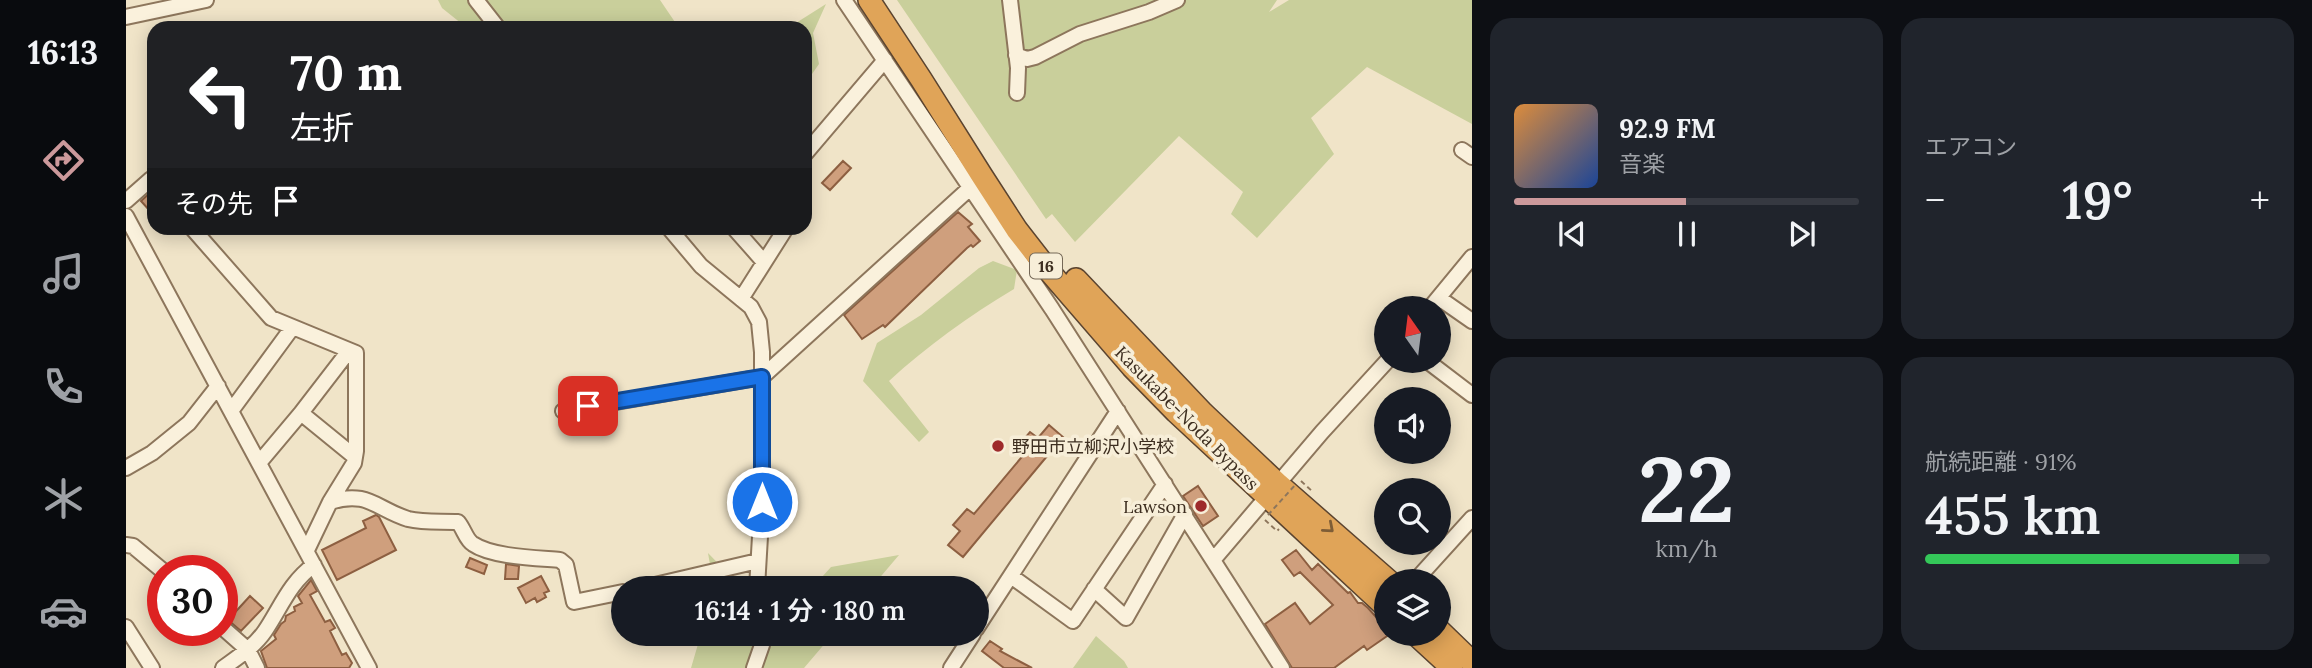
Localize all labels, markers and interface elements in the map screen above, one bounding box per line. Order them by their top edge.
text: 16:13 [28,32,98,73]
text: 70 m [290,41,402,103]
icon: left [175,49,266,140]
text: 左折 [290,107,354,148]
text: 92.9 FM [1619,112,1716,145]
text: エアコン [1925,132,2017,161]
icon: directions [39,136,88,185]
text: 音楽 [1619,149,1665,178]
text: 19° [2062,167,2133,233]
text: − [1925,176,1945,224]
text: + [2250,176,2270,224]
icon: arrive [267,182,305,220]
text: その先 [175,187,253,220]
icon: previous [1553,215,1591,253]
icon: pause [1668,215,1706,253]
icon: next [1783,215,1821,253]
icon: music [39,249,88,298]
road number: 16 [1030,254,1062,278]
north arrow [1374,296,1451,373]
map controls [1374,296,1451,646]
street label: Kasukabe-Noda Bypass [1110,341,1264,495]
icon: phone [39,362,88,411]
pin [558,376,618,436]
icon: arrive [569,387,607,425]
button: sound [1374,387,1451,464]
text: 22 [1638,430,1735,547]
place label: 野田市立柳沢小学校 [1012,435,1174,458]
marker: 野田市立柳沢小学校 [990,438,1006,454]
text: 航続距離 · 91% [1925,447,2077,476]
position arrow [725,465,799,539]
icon: climate [39,474,88,523]
button: search [1374,478,1451,555]
text: 455 km [1925,482,2101,548]
place label: Lawson [1123,495,1187,518]
marker: Lawson [1193,498,1209,514]
one-way arrow [1320,520,1333,532]
text: km/h [1655,534,1718,563]
speed limit sign: 30 [147,555,238,646]
button: layers [1374,569,1451,646]
icon: car [39,587,88,636]
text: 16:14 · 1 分 · 180 m [695,594,905,627]

